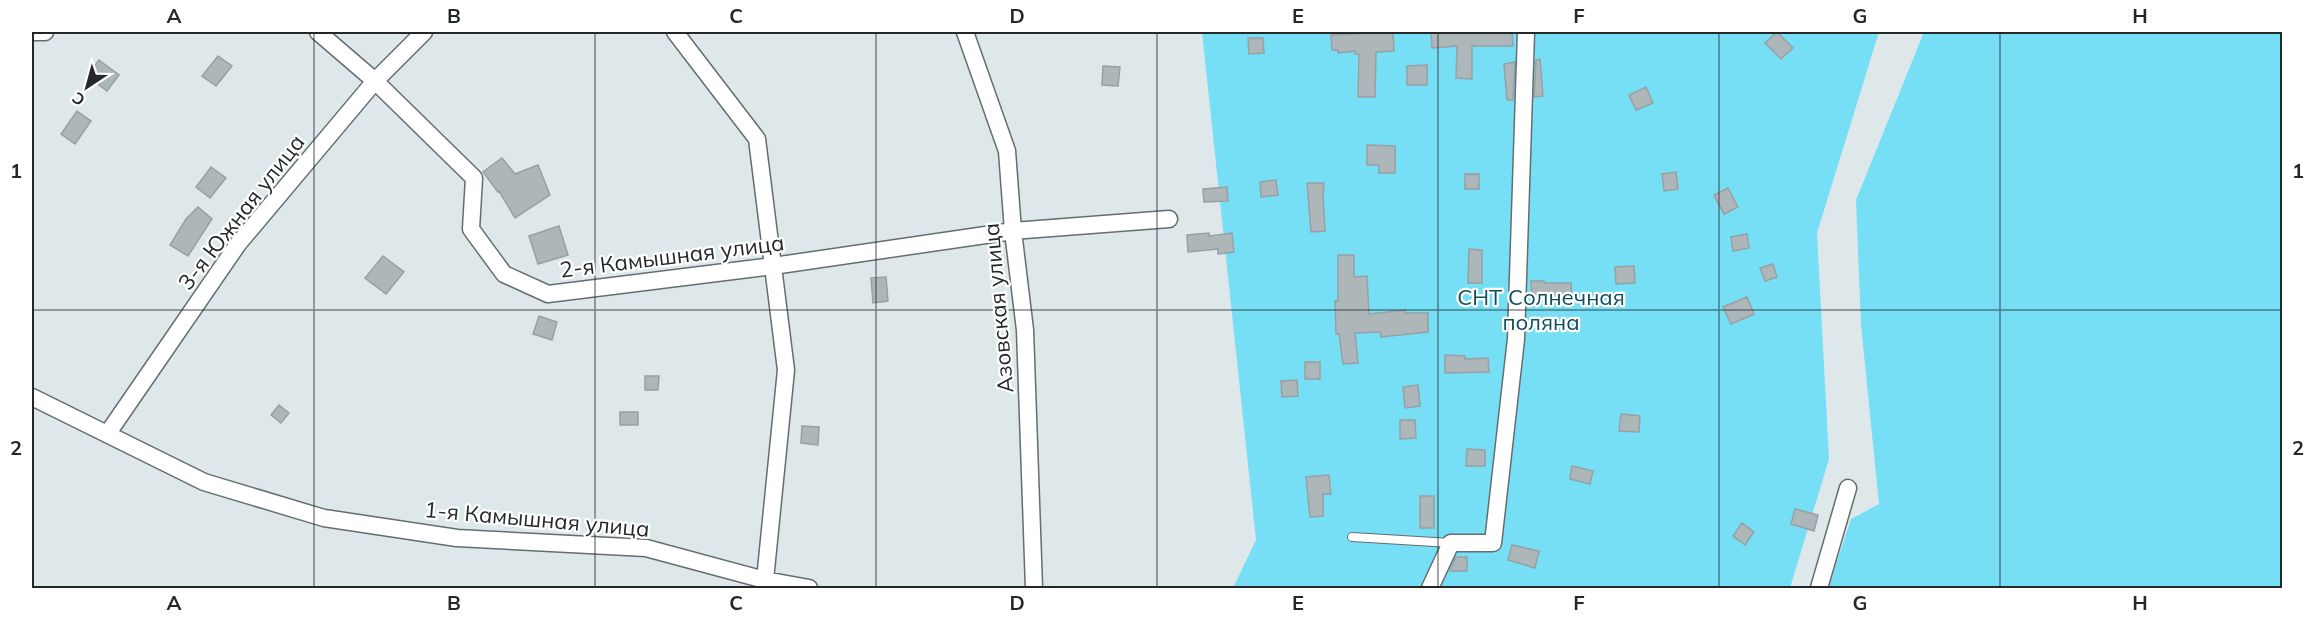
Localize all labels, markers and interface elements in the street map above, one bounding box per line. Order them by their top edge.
text: A [167,3,182,28]
text: B [447,3,461,28]
text: C [729,3,743,28]
text: D [1009,3,1025,28]
text: E [1292,3,1304,28]
text: F [1573,3,1585,28]
text: G [1853,3,1867,28]
text: H [2132,3,2148,28]
north arrow [57,57,117,117]
text: С [68,88,88,110]
street label: 3-я Южная улица [172,129,310,295]
text: 1 [10,158,22,183]
text: 1 [2292,158,2304,183]
street label: Азовская улица [977,222,1019,394]
street label: 2-я Камышная улица [558,228,786,284]
park label: СНТ Солнечная поляна [1457,283,1625,336]
text: 2 [10,435,22,460]
text: 2 [2292,435,2304,460]
street label: 1-я Камышная улица [423,495,651,543]
text: A [167,590,182,615]
text: B [447,590,461,615]
text: C [729,590,743,615]
text: D [1009,590,1025,615]
text: E [1292,590,1304,615]
text: F [1573,590,1585,615]
text: G [1853,590,1867,615]
text: H [2132,590,2148,615]

